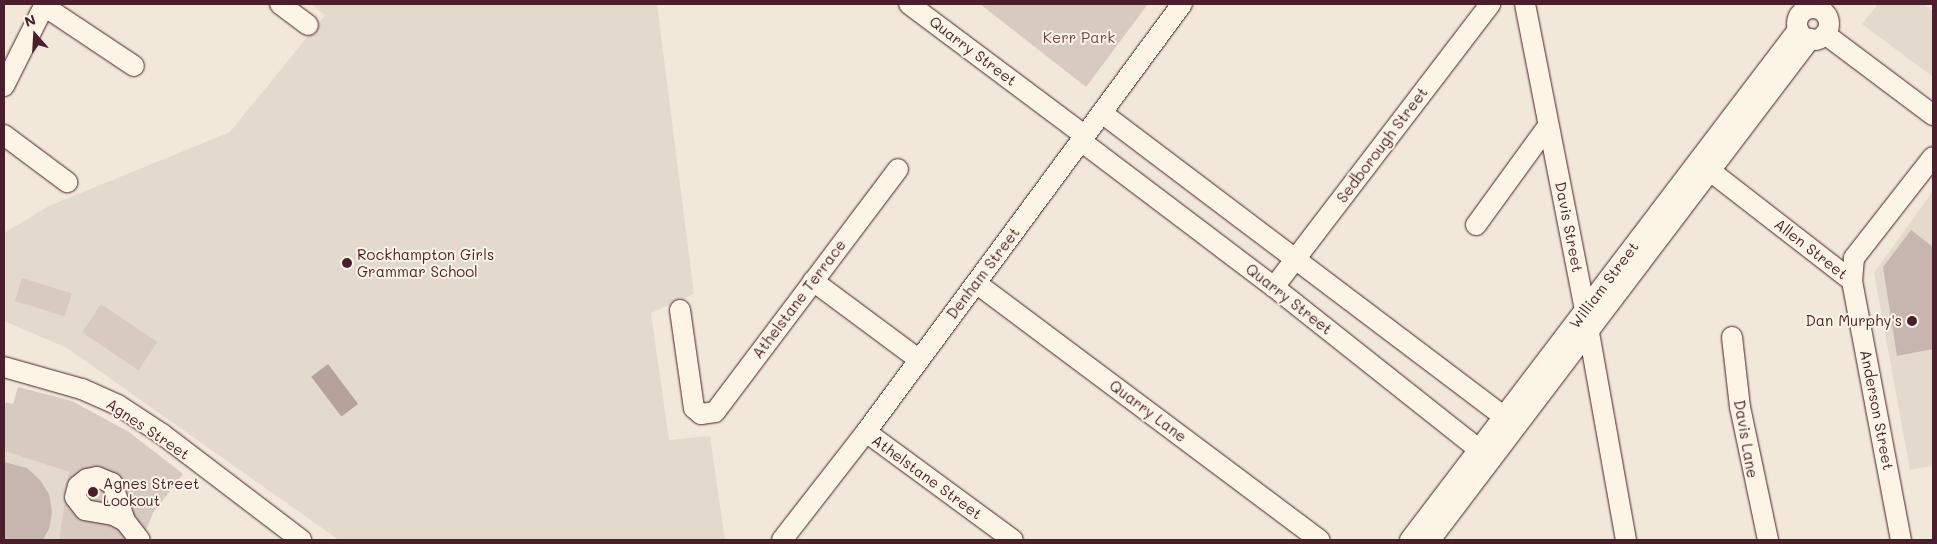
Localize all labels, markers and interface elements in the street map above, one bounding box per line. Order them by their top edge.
north arrow [10,10,60,60]
text: N [22,10,38,31]
street label: Quarry Street [926,12,1020,90]
park label: Kerr Park [1043,29,1115,47]
street label: Sedborough Street [1333,84,1431,206]
street label: Davis Street [1551,180,1587,274]
street label: Allen Street [1771,215,1851,283]
street label: Denham Street [943,224,1023,322]
street label: Athelstane Terrace [748,236,850,362]
street label: William Street [1566,238,1642,332]
place label: Rockhampton Girls Grammar School [357,245,494,280]
marker: Rockhampton Girls Grammar School [341,257,353,269]
street label: Quarry Street [1242,260,1336,338]
place label: Dan Murphy's [1805,312,1902,330]
marker: Dan Murphy's [1906,315,1918,327]
street label: Anderson Street [1857,348,1897,472]
street label: Quarry Lane [1106,376,1190,446]
street label: Agnes Street [103,395,193,463]
street label: Davis Lane [1730,398,1762,480]
street label: Athelstane Street [868,431,986,523]
place label: Agnes Street Lookout [103,474,200,509]
marker: Agnes Street Lookout [87,486,99,498]

